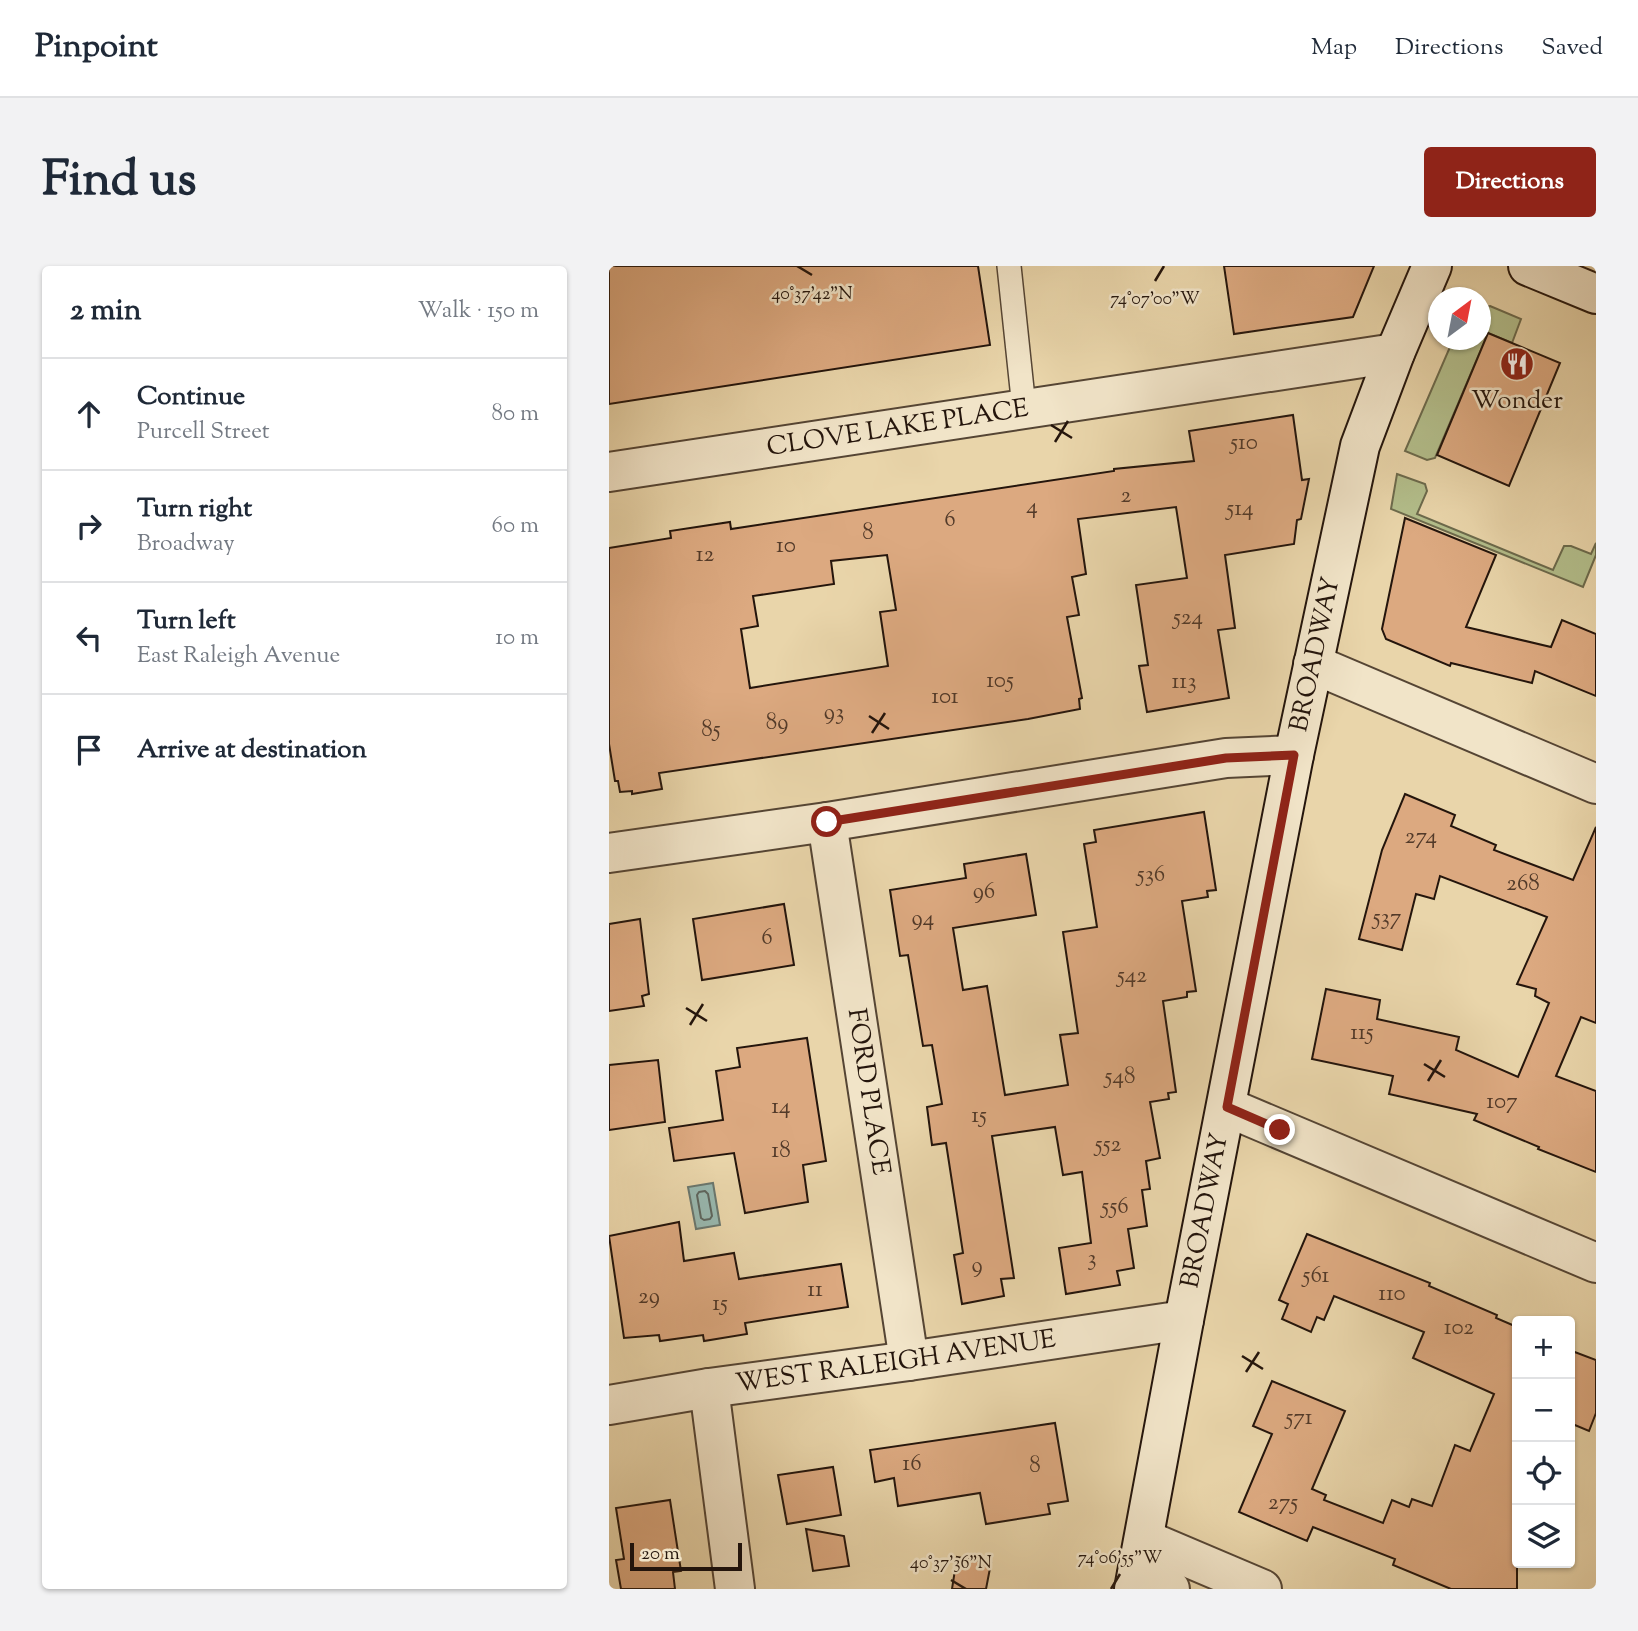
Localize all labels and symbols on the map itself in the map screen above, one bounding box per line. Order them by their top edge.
text: 40°37'42"N [771,282,853,308]
text: 74°07'00"W [1110,287,1200,313]
north arrow [1428,287,1491,350]
restaurant icon: Wonder [1498,345,1536,383]
place label: Wonder [1471,383,1563,420]
street label: CLOVE LAKE PLACE [764,390,1031,466]
house number: 510 [1228,427,1258,460]
house number: 2 [1121,480,1132,513]
house number: 4 [1026,491,1038,524]
house number: 514 [1224,493,1254,526]
house number: 6 [944,504,956,537]
house number: 8 [862,517,874,550]
house number: 10 [776,530,796,563]
house number: 12 [696,539,715,572]
street label: BROADWAY [1281,574,1350,735]
house number: 524 [1171,602,1203,635]
house number: 105 [986,665,1014,698]
house number: 113 [1172,666,1196,699]
house number: 101 [931,681,959,714]
house number: 93 [824,697,844,730]
house number: 89 [766,707,788,740]
house number: 85 [701,714,721,747]
route start [811,806,842,837]
house number: 274 [1405,821,1437,854]
house number: 536 [1135,859,1165,892]
house number: 268 [1506,868,1540,901]
house number: 96 [973,876,995,909]
house number: 537 [1371,902,1402,935]
house number: 94 [912,903,934,936]
house number: 6 [761,922,773,955]
house number: 542 [1115,960,1147,993]
street label: FORD PLACE [837,1006,899,1178]
house number: 115 [1350,1017,1374,1050]
house number: 548 [1103,1061,1135,1094]
house number: 107 [1486,1086,1518,1119]
house number: 14 [771,1091,791,1124]
house number: 15 [971,1100,987,1133]
route end [1264,1114,1295,1145]
house number: 552 [1093,1129,1122,1162]
street label: BROADWAY [1172,1130,1238,1291]
house number: 18 [771,1135,791,1168]
house number: 556 [1099,1191,1129,1224]
house number: 3 [1087,1243,1097,1276]
house number: 9 [971,1250,983,1283]
house number: 561 [1301,1260,1330,1293]
house number: 11 [807,1274,823,1307]
house number: 110 [1378,1278,1406,1311]
house number: 29 [638,1281,660,1314]
house number: 15 [712,1288,728,1321]
house number: 102 [1444,1312,1474,1345]
street label: WEST RALEIGH AVENUE [733,1321,1059,1403]
house number: 571 [1283,1402,1313,1435]
house number: 16 [902,1448,922,1481]
house number: 8 [1029,1450,1041,1483]
house number: 275 [1268,1487,1298,1520]
scale bar [630,1540,742,1572]
text: 74°06'55"W [1078,1546,1162,1572]
text: 40°37'36"N [910,1551,992,1577]

